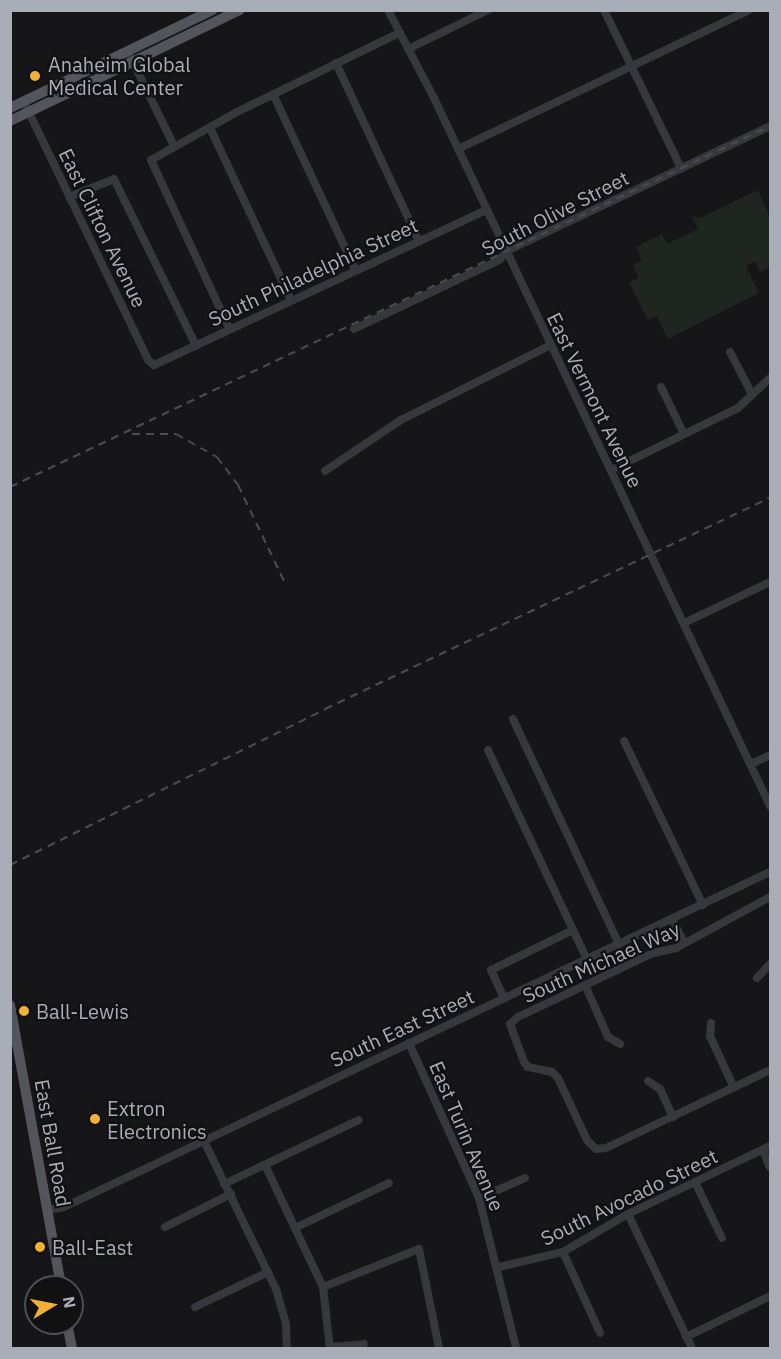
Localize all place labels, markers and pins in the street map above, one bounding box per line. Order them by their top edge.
place label: Anaheim Global Medical Center [48,52,191,99]
marker: Anaheim Global Medical Center [26,67,44,85]
place label: Ball-Lewis [36,999,129,1023]
marker: Ball-Lewis [17,1004,31,1018]
place label: Extron Electronics [107,1096,207,1143]
marker: Extron Electronics [88,1112,102,1126]
place label: Ball-East [52,1235,133,1259]
marker: Ball-East [33,1240,47,1254]

